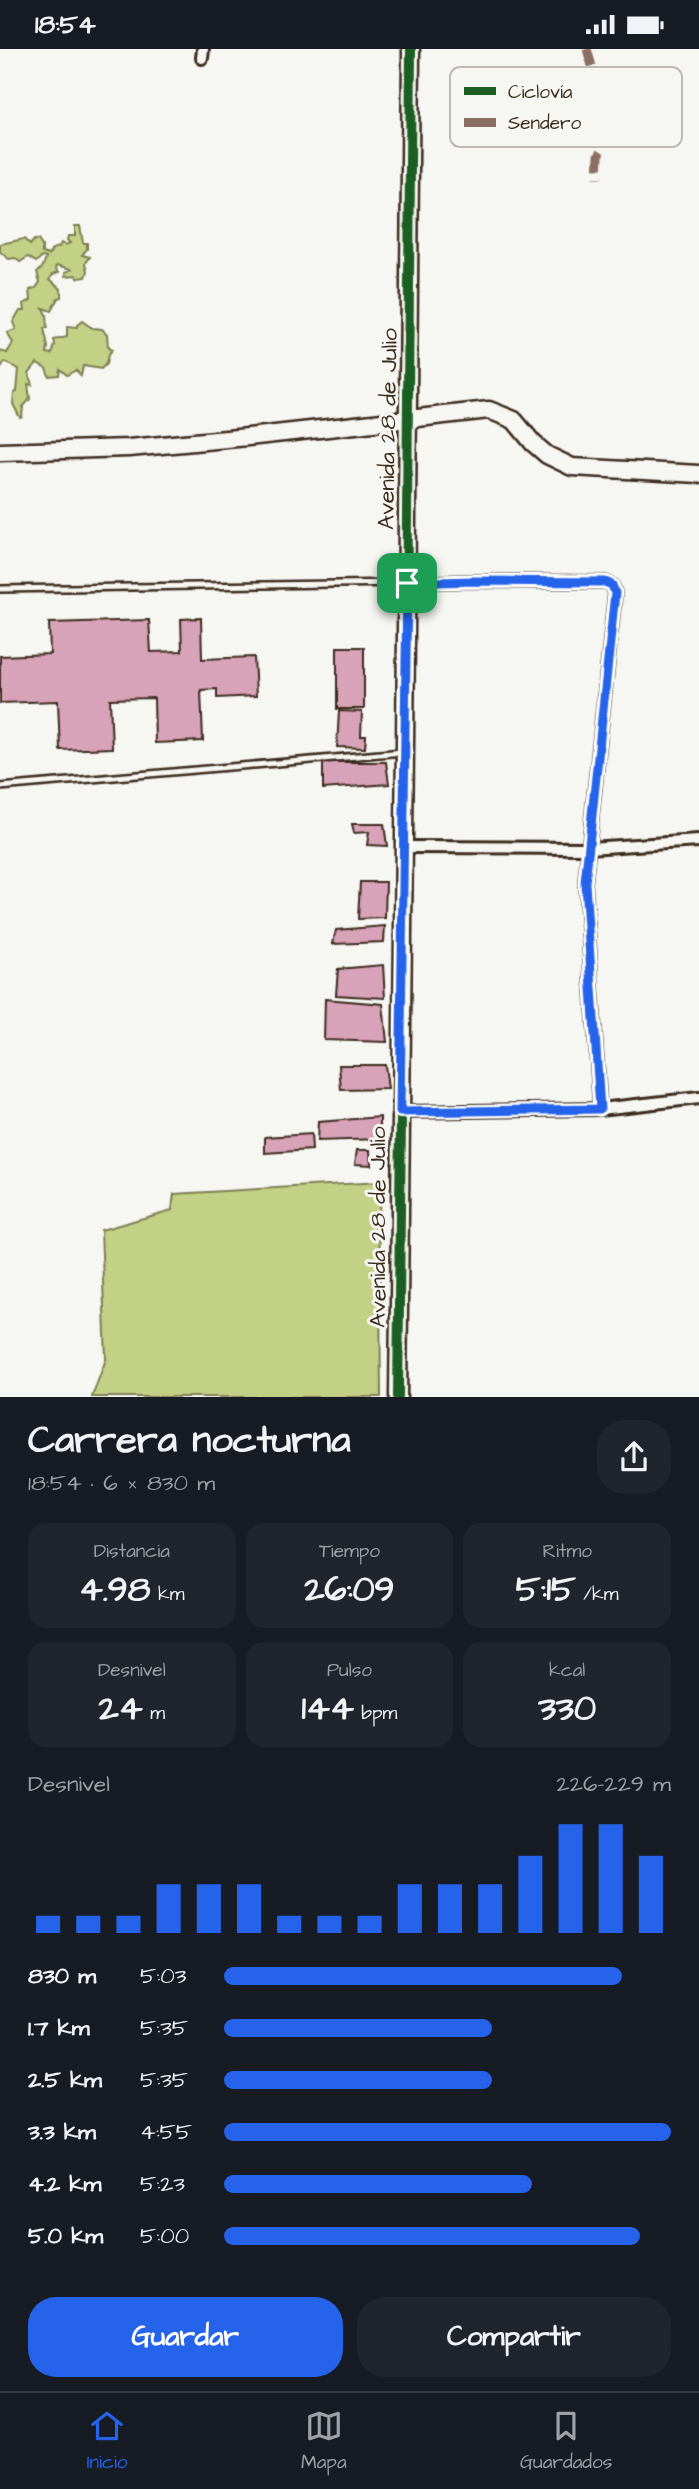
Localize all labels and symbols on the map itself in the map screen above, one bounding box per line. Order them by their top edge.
legend [450,67,682,147]
text: Ciclovía [508,79,573,106]
text: Sendero [508,110,581,137]
street label: Avenida 28 de Julio [370,328,406,530]
pin [377,553,437,613]
street label: Avenida 28 de Julio [362,1126,394,1328]

